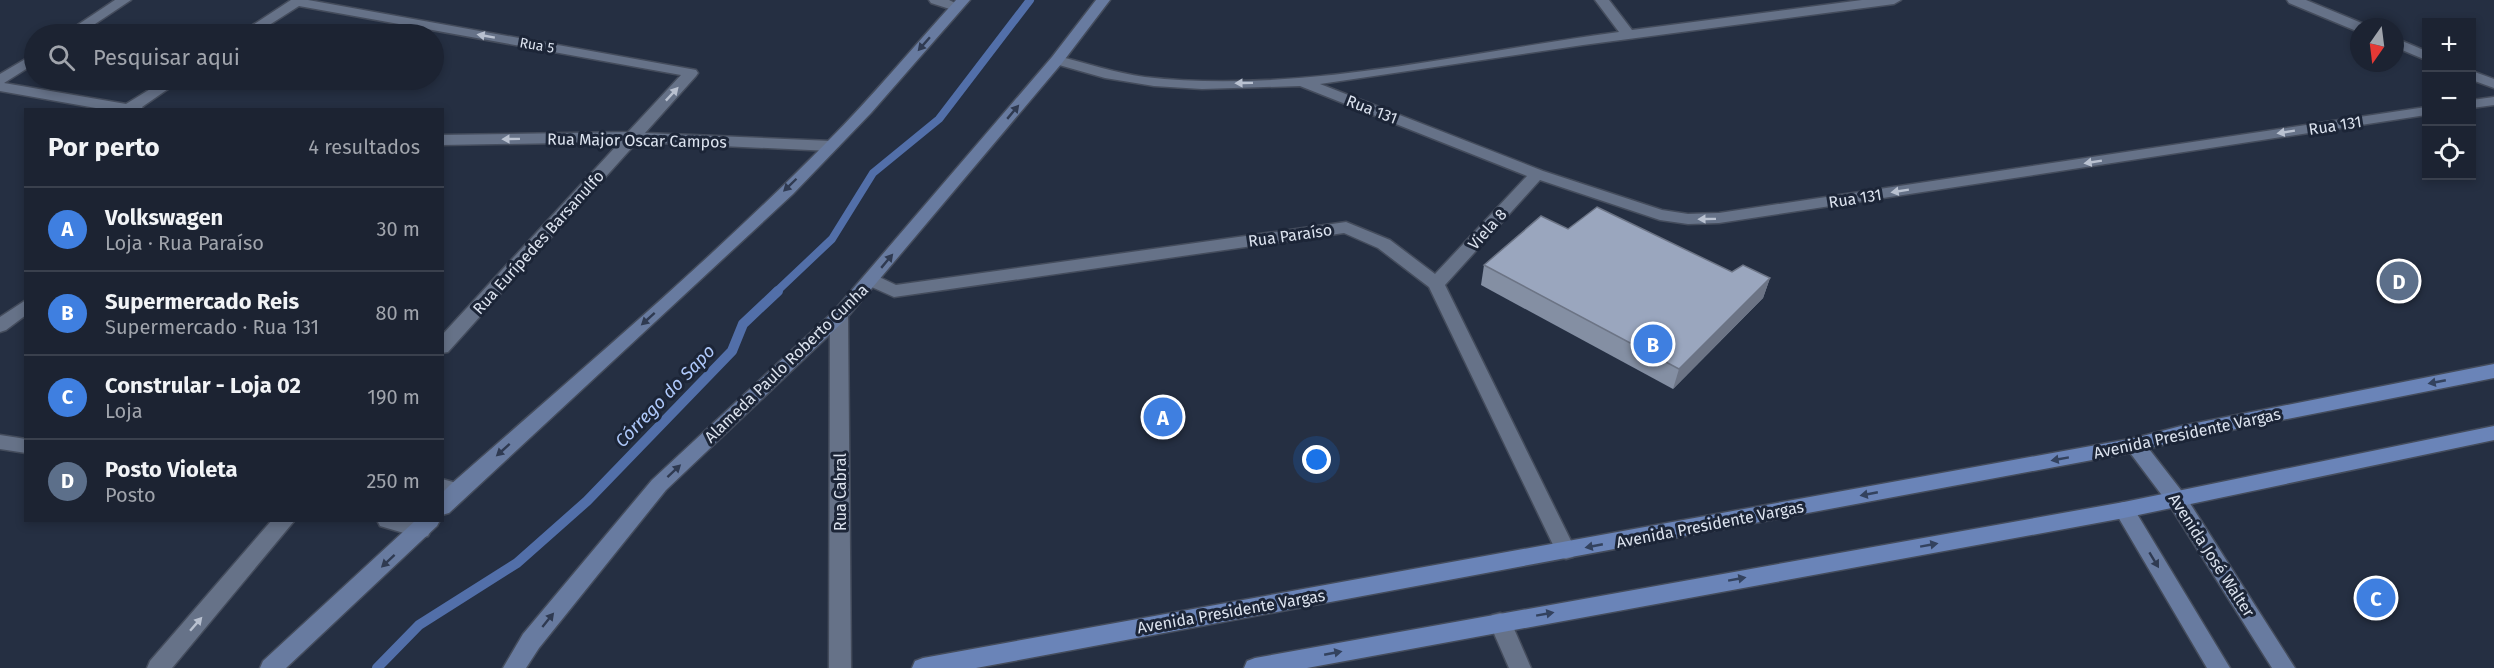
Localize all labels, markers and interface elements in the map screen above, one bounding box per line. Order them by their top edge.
north arrow [2350,18,2404,72]
map controls [2422,18,2476,180]
button: + [2422,18,2476,72]
search box [24,24,444,90]
one-way arrow [476,31,495,40]
street label: Rua 5 [518,34,556,57]
one-way arrow [918,36,931,51]
icon: search [45,41,78,74]
text: Pesquisar aqui [93,44,240,71]
button: − [2422,72,2476,126]
one-way arrow [1235,79,1254,88]
one-way arrow [665,87,678,102]
street label: Rua 131 [1343,91,1400,128]
one-way arrow [1006,105,1019,120]
street label: Rua 131 [2307,112,2363,139]
button: locate [2422,126,2476,180]
one-way arrow [2276,128,2295,137]
street label: Rua Major Oscar Campos [547,129,727,152]
text: Por perto [48,132,160,163]
one-way arrow [502,134,521,144]
text: 4 resultados [308,135,420,159]
one-way arrow [2083,157,2102,166]
street label: Rua Eurípedes Barsanulfo [469,167,608,318]
one-way arrow [784,178,798,192]
street label: Rua 131 [1827,185,1883,212]
one-way arrow [1890,187,1909,196]
text: Volkswagen [105,204,223,231]
street label: Viela 8 [1464,205,1511,254]
one-way arrow [1698,214,1717,223]
text: A [62,217,73,241]
text: 30 m [376,217,420,241]
street label: Rua Paraíso [1247,220,1333,251]
text: Loja · Rua Paraíso [105,231,264,255]
one-way arrow [881,253,894,269]
pin: D [2380,258,2418,304]
street label: Alameda Paulo Roberto Cunha [701,280,872,447]
text: Supermercado Reis [105,288,299,315]
text: B [61,301,74,325]
text: 80 m [375,301,420,325]
one-way arrow [641,312,656,325]
text: Supermercado · Rua 131 [105,315,319,339]
pin: B [1634,322,1672,366]
water label: Córrego do Sapo [610,340,720,452]
text: Constrular - Loja 02 [105,372,301,399]
one-way arrow [2427,378,2446,387]
text: C [62,385,73,409]
text: 190 m [367,385,420,409]
pin: A [1144,394,1182,440]
text: Loja [105,399,143,423]
street label: Avenida Presidente Vargas [2092,404,2282,463]
one-way arrow [496,443,511,456]
your location [1302,445,1331,474]
street label: Rua Cabral [831,453,850,531]
one-way arrow [2051,455,2070,464]
text: Posto Violeta [105,456,238,483]
one-way arrow [666,465,680,479]
text: D [61,469,74,493]
text: 250 m [366,469,420,493]
text: Posto [105,483,156,507]
one-way arrow [1859,490,1878,499]
street label: Avenida José Walter [2165,490,2259,621]
street label: Avenida Presidente Vargas [1615,497,1805,552]
one-way arrow [1920,540,1939,549]
one-way arrow [1585,541,1604,550]
one-way arrow [2149,552,2160,568]
one-way arrow [380,554,395,568]
one-way arrow [1728,574,1747,583]
pin: C [2356,576,2396,620]
street label: Avenida Presidente Vargas [1136,586,1327,637]
one-way arrow [1536,609,1555,618]
one-way arrow [541,613,554,628]
one-way arrow [189,617,202,632]
one-way arrow [1323,648,1342,657]

